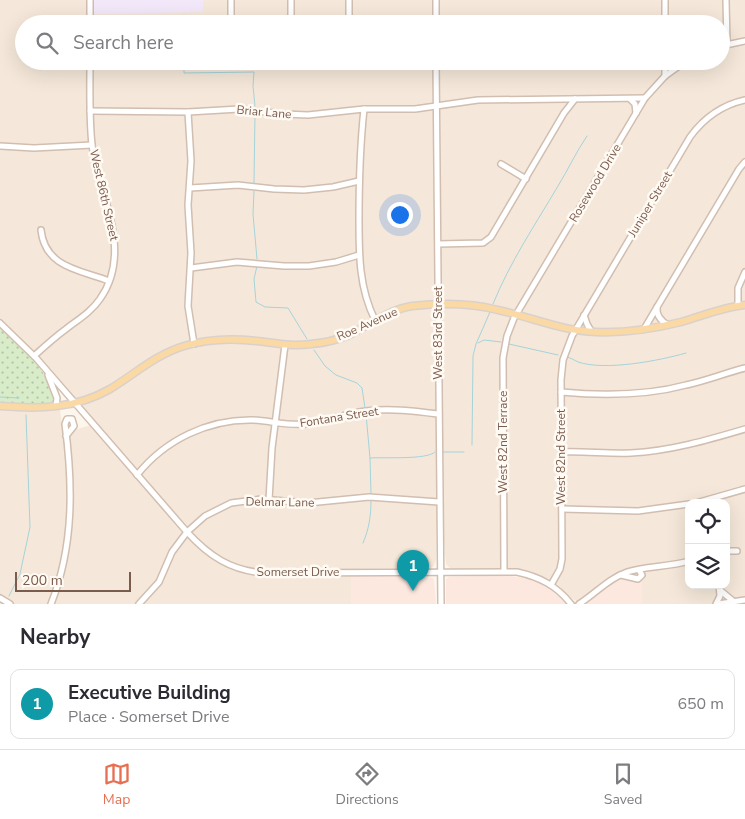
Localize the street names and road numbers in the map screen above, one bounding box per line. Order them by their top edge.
street label: Briar Lane [236,102,292,122]
street label: Rosewood Drive [565,141,625,225]
street label: West 86th Street [86,148,122,243]
street label: Juniper Street [624,168,676,241]
street label: West 83rd Street [430,286,446,380]
street label: Roe Avenue [334,303,400,345]
street label: West 82nd Terrace [495,391,511,493]
street label: Fontana Street [299,403,380,431]
street label: West 82nd Street [553,408,569,505]
street label: Delmar Lane [245,493,315,511]
street label: Somerset Drive [257,564,339,580]

